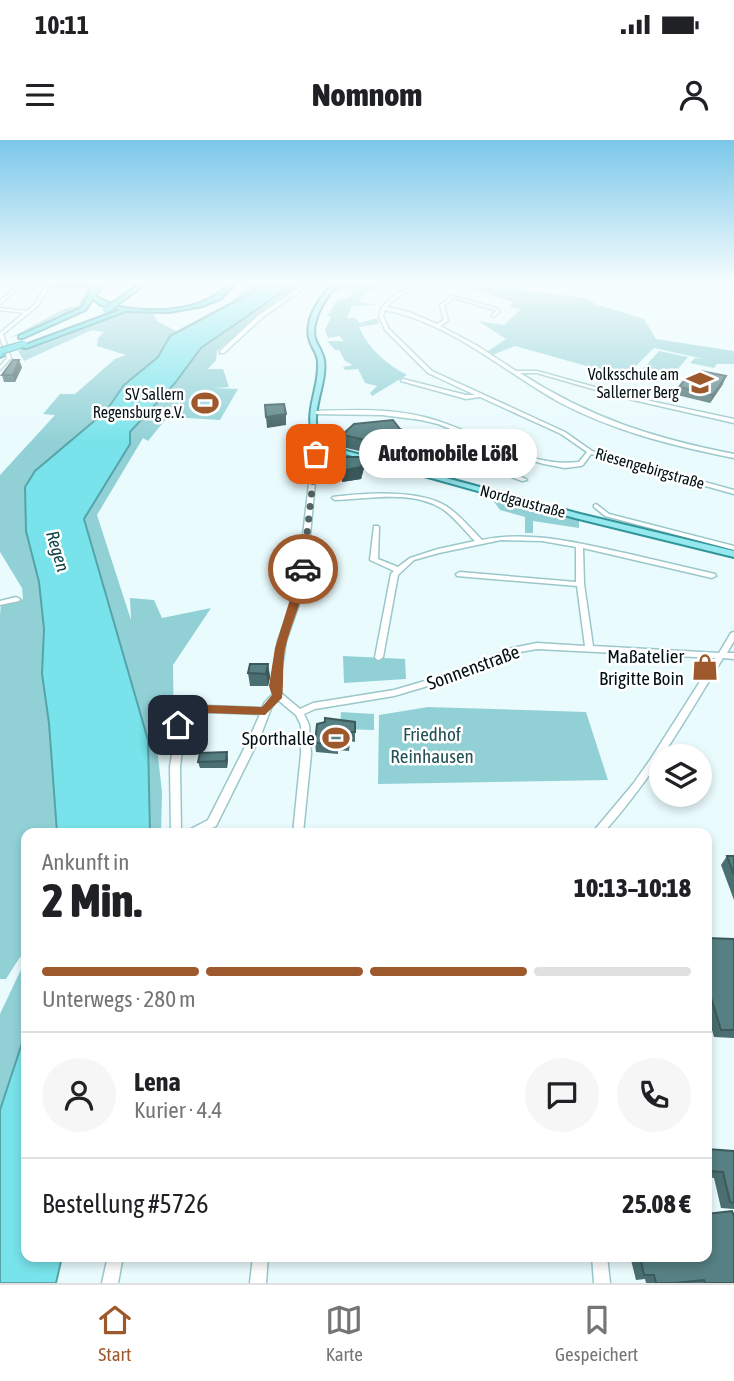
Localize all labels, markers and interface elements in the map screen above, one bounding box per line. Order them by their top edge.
text: 10:11 [35,10,89,40]
icon: menu [21,76,59,114]
text: Nomnom [312,76,422,113]
icon: person [675,76,713,114]
place label: Volksschule am Sallerner Berg [588,365,679,402]
school or university icon: Volksschule am Sallerner Berg [685,368,715,398]
place label: SV Sallern Regensburg e.V. [93,385,184,422]
sports icon: SV Sallern Regensburg e.V. [190,388,220,418]
pin [286,424,346,484]
callout: Automobile Lößl [358,430,536,478]
icon: bag [297,435,335,473]
text: Automobile Lößl [378,440,518,466]
street label: Riesengebirgstraße [593,444,707,493]
street label: Nordgaustraße [478,481,568,522]
water label: Regen [42,528,74,574]
courier [268,534,338,604]
icon: car [284,550,322,588]
street label: Sonnenstraße [424,640,522,694]
place label: Maßatelier Brigitte Boin [599,645,684,689]
shop icon: Maßatelier Brigitte Boin [690,652,720,682]
pin [148,695,208,755]
icon: home [159,706,197,744]
sports icon: Sporthalle [321,723,351,753]
park label: Friedhof Reinhausen [390,723,474,767]
place label: Sporthalle [242,727,315,749]
map controls [649,744,712,807]
button: layers [649,744,712,807]
text: Ankunft in [42,849,129,875]
text: 10:13–10:18 [574,873,691,903]
text: 2 Min. [42,874,142,927]
text: Unterwegs · 280 m [42,986,196,1012]
button: person [42,1058,116,1132]
button: chat [525,1058,599,1132]
button: phone [617,1058,691,1132]
text: Lena [134,1067,181,1097]
text: Kurier · 4.4 [134,1097,222,1123]
text: Bestellung #5726 [42,1189,208,1219]
text: 25.08 € [622,1189,691,1219]
tab: Start [96,1301,134,1365]
tab: Karte [325,1301,363,1365]
tab: Gespeichert [555,1301,638,1365]

